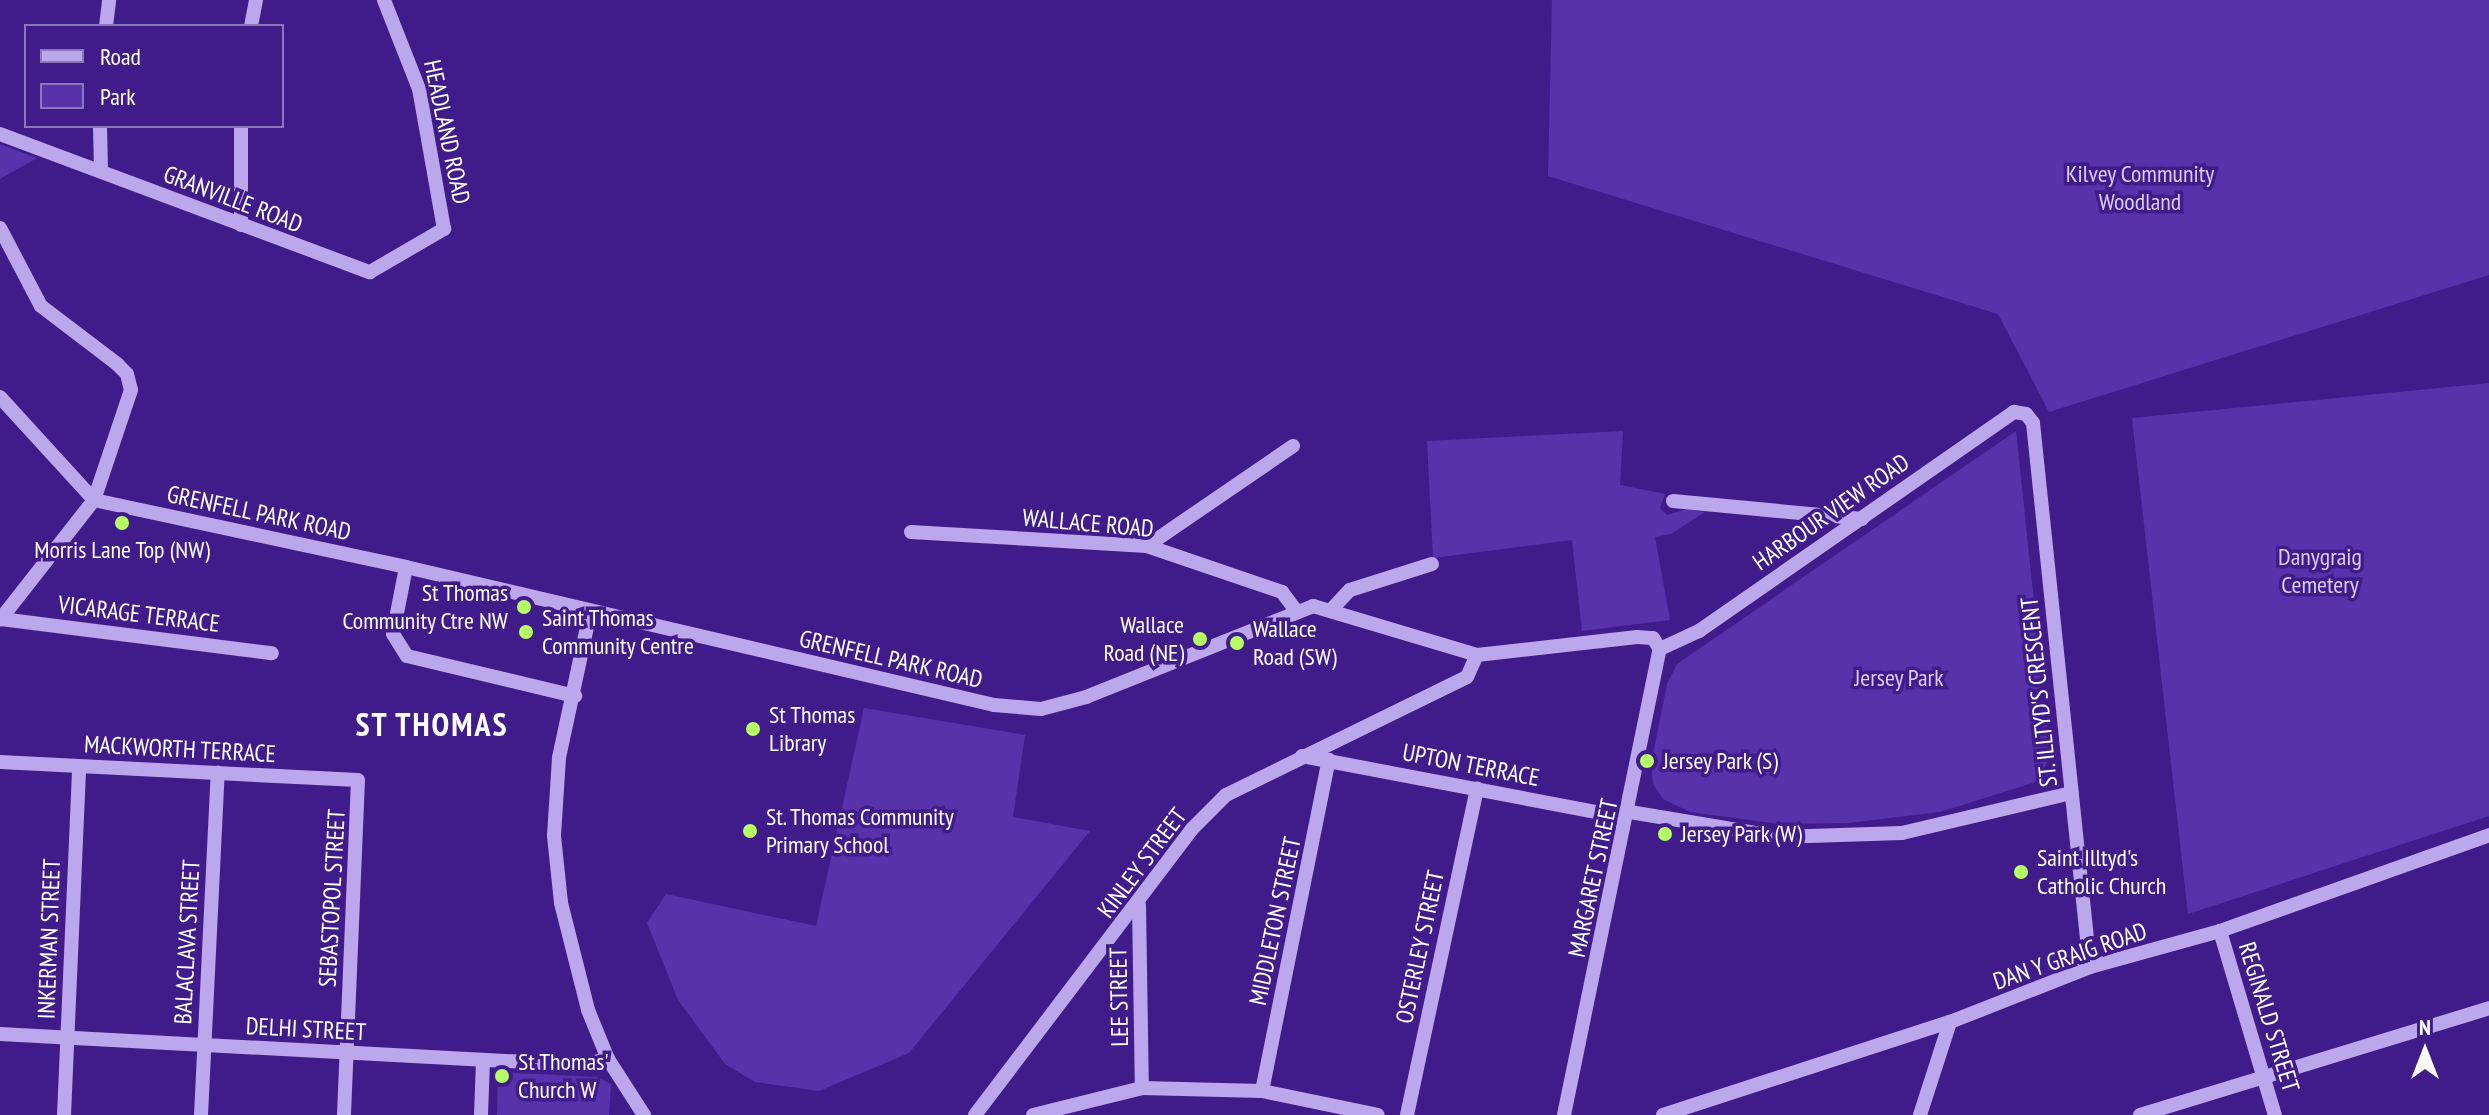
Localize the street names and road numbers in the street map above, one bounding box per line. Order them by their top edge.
street label: HEADLAND ROAD [418,57,476,207]
street label: GRANVILLE ROAD [159,159,307,239]
street label: HARBOUR VIEW ROAD [1747,447,1915,577]
street label: GRENFELL PARK ROAD [164,479,354,547]
street label: WALLACE ROAD [1021,503,1155,543]
street label: VICARAGE TERRACE [56,590,222,638]
street label: ST. ILLTYD'S CRESCENT [2015,595,2063,789]
street label: GRENFELL PARK ROAD [796,624,986,694]
street label: MACKWORTH TERRACE [83,730,277,768]
street label: UPTON TERRACE [1400,738,1542,792]
street label: MARGARET STREET [1562,796,1624,960]
street label: KINLEY STREET [1091,802,1193,924]
street label: SEBASTOPOL STREET [313,808,351,988]
street label: MIDDLETON STREET [1243,834,1307,1008]
street label: INKERMAN STREET [32,858,66,1020]
street label: BALACLAVA STREET [168,859,206,1025]
street label: OSTERLEY STREET [1390,868,1450,1026]
street label: DAN Y GRAIG ROAD [1989,916,2151,996]
street label: REGINALD STREET [2233,939,2305,1095]
street label: LEE STREET [1104,947,1134,1047]
street label: DELHI STREET [245,1011,367,1047]

